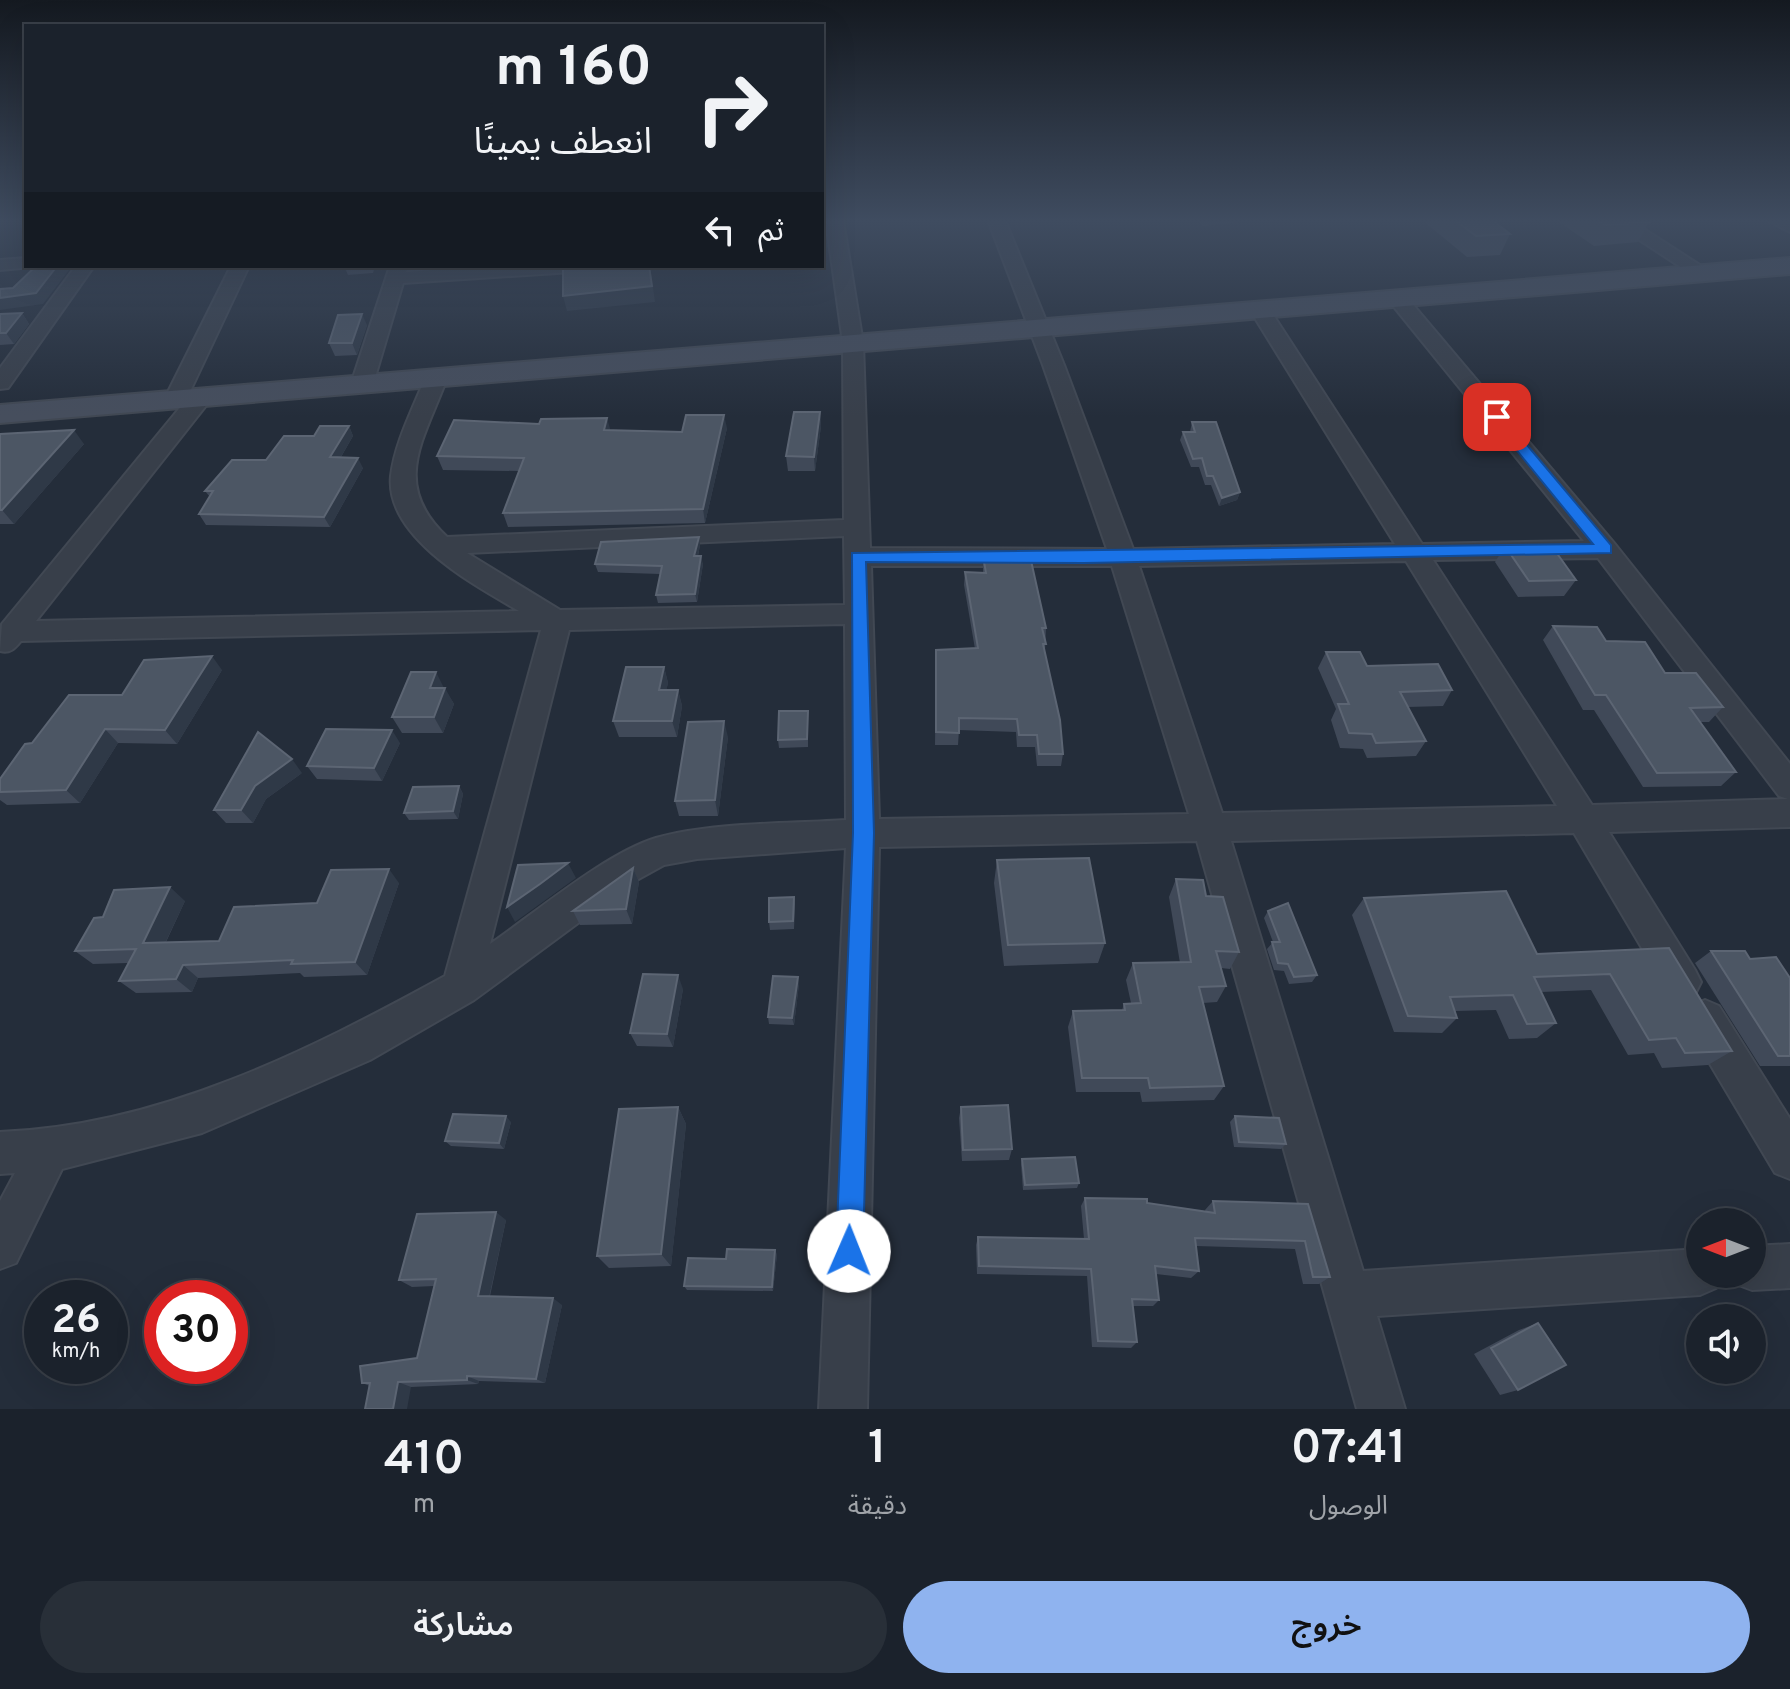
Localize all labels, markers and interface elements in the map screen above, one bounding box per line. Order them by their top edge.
text: 160 m [495,35,652,105]
icon: right [680,56,784,160]
text: انعطف يمينًا [474,121,652,167]
icon: left [698,208,742,252]
text: ثم [758,214,784,251]
pin [1463,383,1531,451]
icon: arrive [1475,395,1519,439]
north arrow [1686,1208,1766,1288]
map controls [1686,1208,1766,1384]
position arrow [807,1209,891,1293]
speed limit sign: 30 [144,1280,248,1384]
text: 26 [51,1297,101,1347]
button: sound [1686,1304,1766,1384]
text: km/h [52,1339,100,1365]
text: 1 [868,1420,887,1480]
text: 07:41 [1291,1420,1406,1480]
text: 410 [384,1431,464,1491]
text: m [413,1489,435,1522]
text: دقيقة [848,1491,907,1524]
text: الوصول [1309,1491,1388,1524]
button: مشاركة [40,1581,887,1673]
button: خروج [903,1581,1750,1673]

